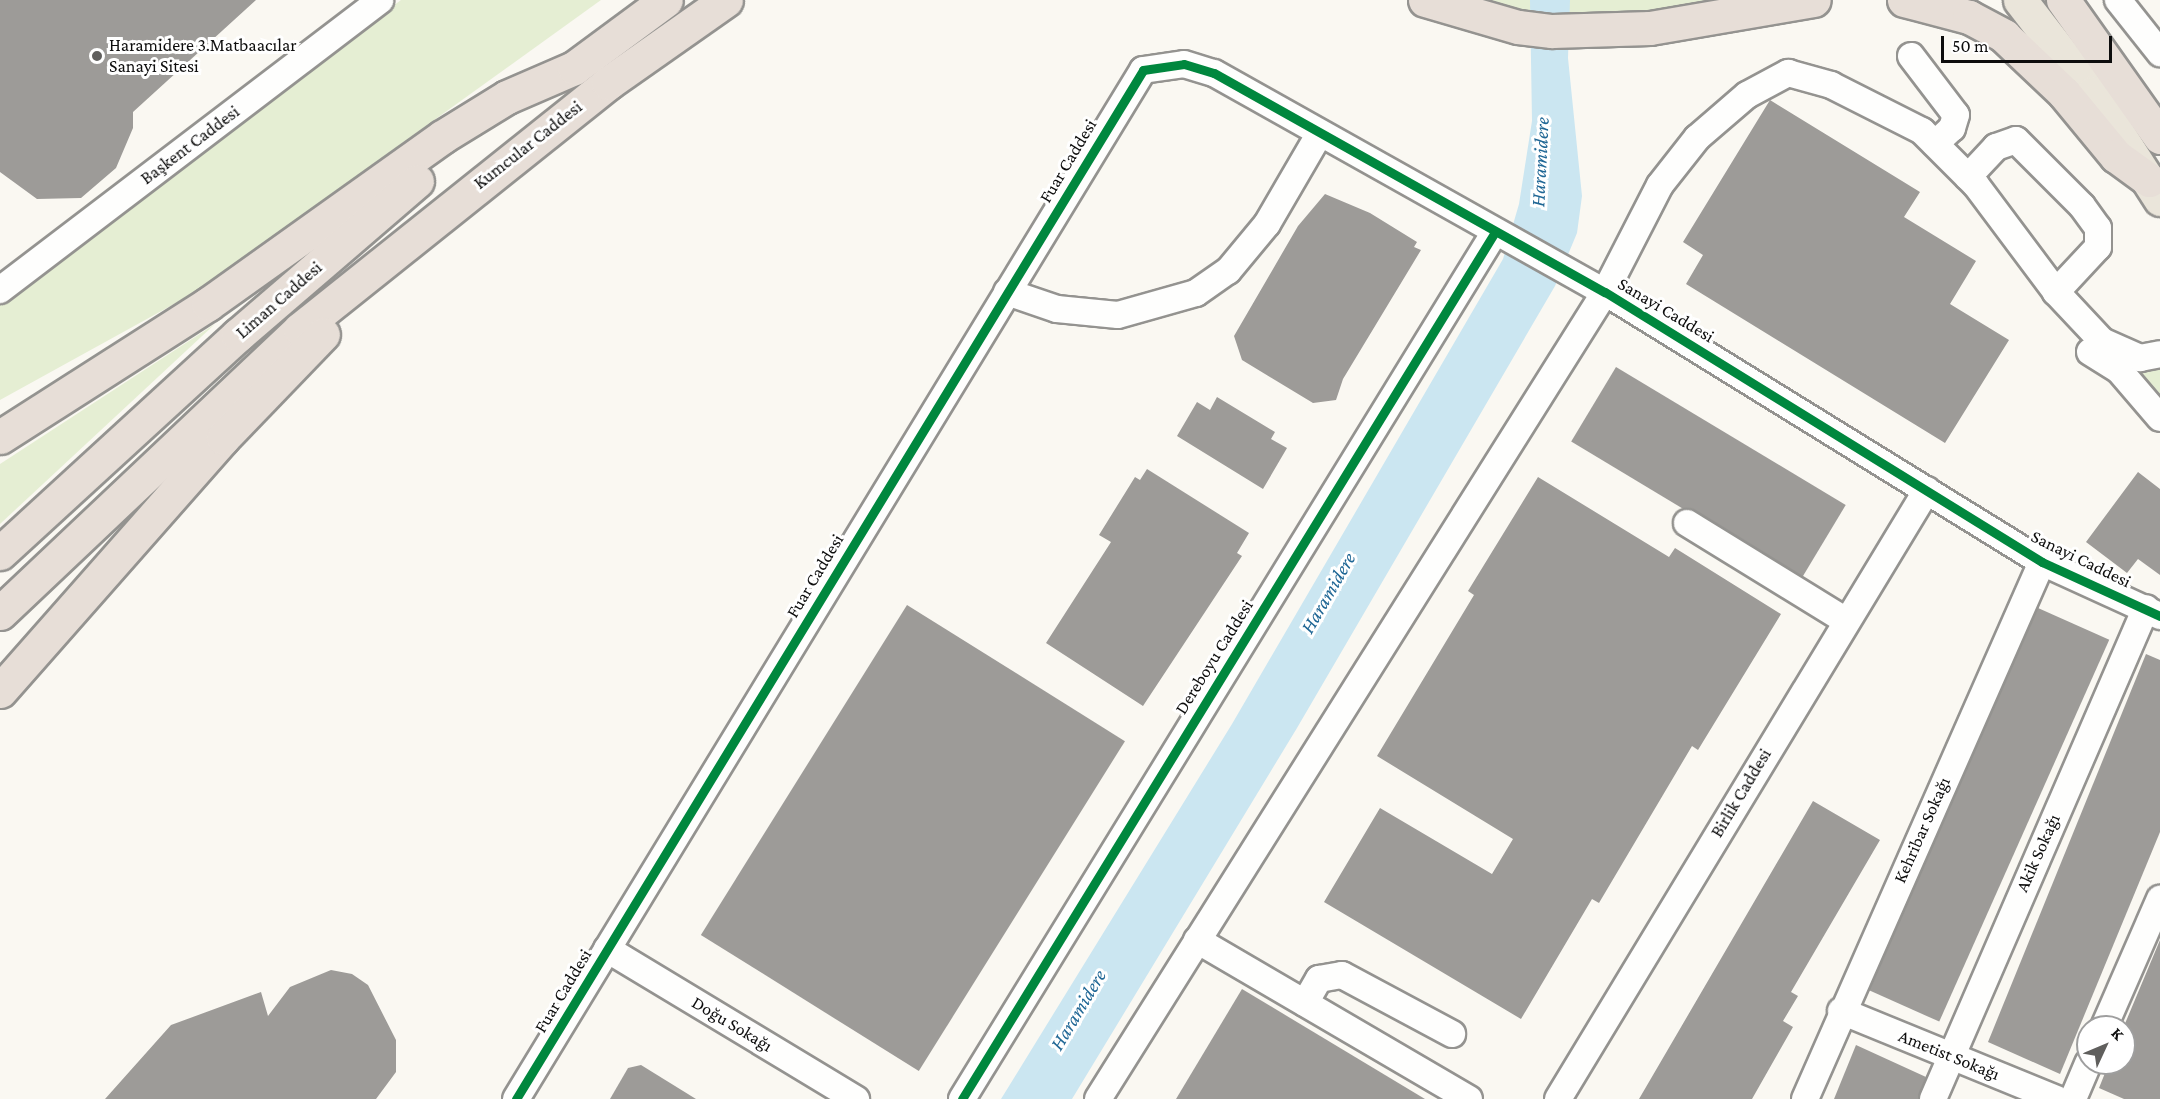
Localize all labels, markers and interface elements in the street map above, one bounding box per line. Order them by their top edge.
scale bar [1944,24,2115,62]
place label: Haramidere 3.Matbaacılar Sanayi Sitesi [109,35,297,78]
text: 50 m [1952,36,1989,56]
marker: Haramidere 3.Matbaacılar Sanayi Sitesi [90,49,104,63]
street label: Kumcular Caddesi [470,96,586,194]
street label: Başkent Caddesi [136,101,244,189]
street label: Fuar Caddesi [1035,115,1101,207]
water label: Haramidere [1526,117,1554,207]
street label: Liman Caddesi [232,257,326,343]
street label: Sanayi Caddesi [1614,273,1718,347]
street label: Sanayi Caddesi [2027,525,2135,593]
street label: Fuar Caddesi [782,530,848,622]
water label: Haramidere [1295,548,1361,638]
street label: Dereboyu Caddesi [1170,596,1258,718]
street label: Birlik Caddesi [1706,745,1776,841]
street label: Kehribar Sokağı [1889,774,1955,886]
street label: Akik Sokağı [2011,811,2065,895]
street label: Fuar Caddesi [530,945,596,1037]
water label: Haramidere [1045,965,1111,1055]
street label: Doğu Sokağı [688,992,776,1056]
north arrow [2076,1015,2136,1075]
text: K [2108,1024,2128,1043]
street label: Ametist Sokağı [1895,1025,2003,1085]

